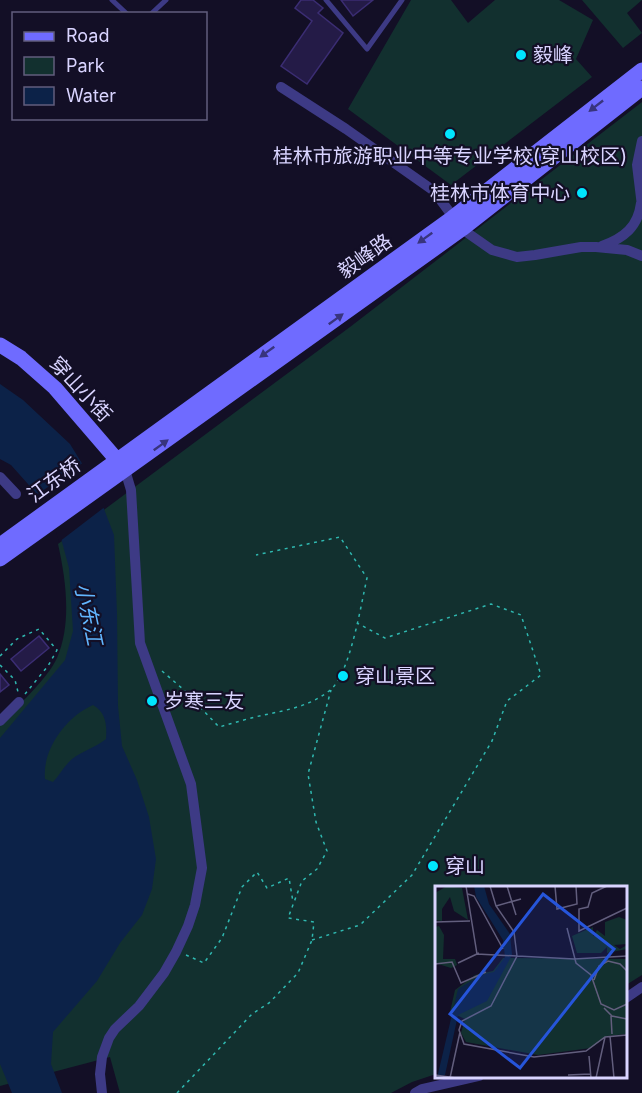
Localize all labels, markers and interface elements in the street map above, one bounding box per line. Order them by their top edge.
legend [12,12,207,120]
text: Road [66,25,109,46]
place label: 毅峰 [533,43,573,67]
marker: 毅峰 [514,48,528,62]
text: Park [66,55,105,76]
text: Water [66,85,116,106]
one-way arrow [588,100,604,113]
marker: 桂林市旅游职业中等专业学校(穿山校区) [443,127,457,141]
place label: 桂林市旅游职业中等专业学校(穿山校区) [273,144,627,168]
place label: 桂林市体育中心 [430,181,570,205]
marker: 桂林市体育中心 [575,186,589,200]
street label: 毅峰路 [334,229,396,283]
one-way arrow [418,232,434,244]
one-way arrow [328,313,344,325]
one-way arrow [259,346,274,358]
street label: 穿山小街 [45,352,117,426]
one-way arrow [153,439,168,451]
street label: 江东桥 [23,453,85,507]
water label: 小东江 [70,581,108,649]
place label: 穿山景区 [355,664,435,688]
marker: 穿山景区 [336,669,350,683]
place label: 岁寒三友 [164,689,244,713]
marker: 岁寒三友 [145,694,159,708]
place label: 穿山 [445,854,485,878]
marker: 穿山 [426,859,440,873]
inset map [435,886,627,1078]

